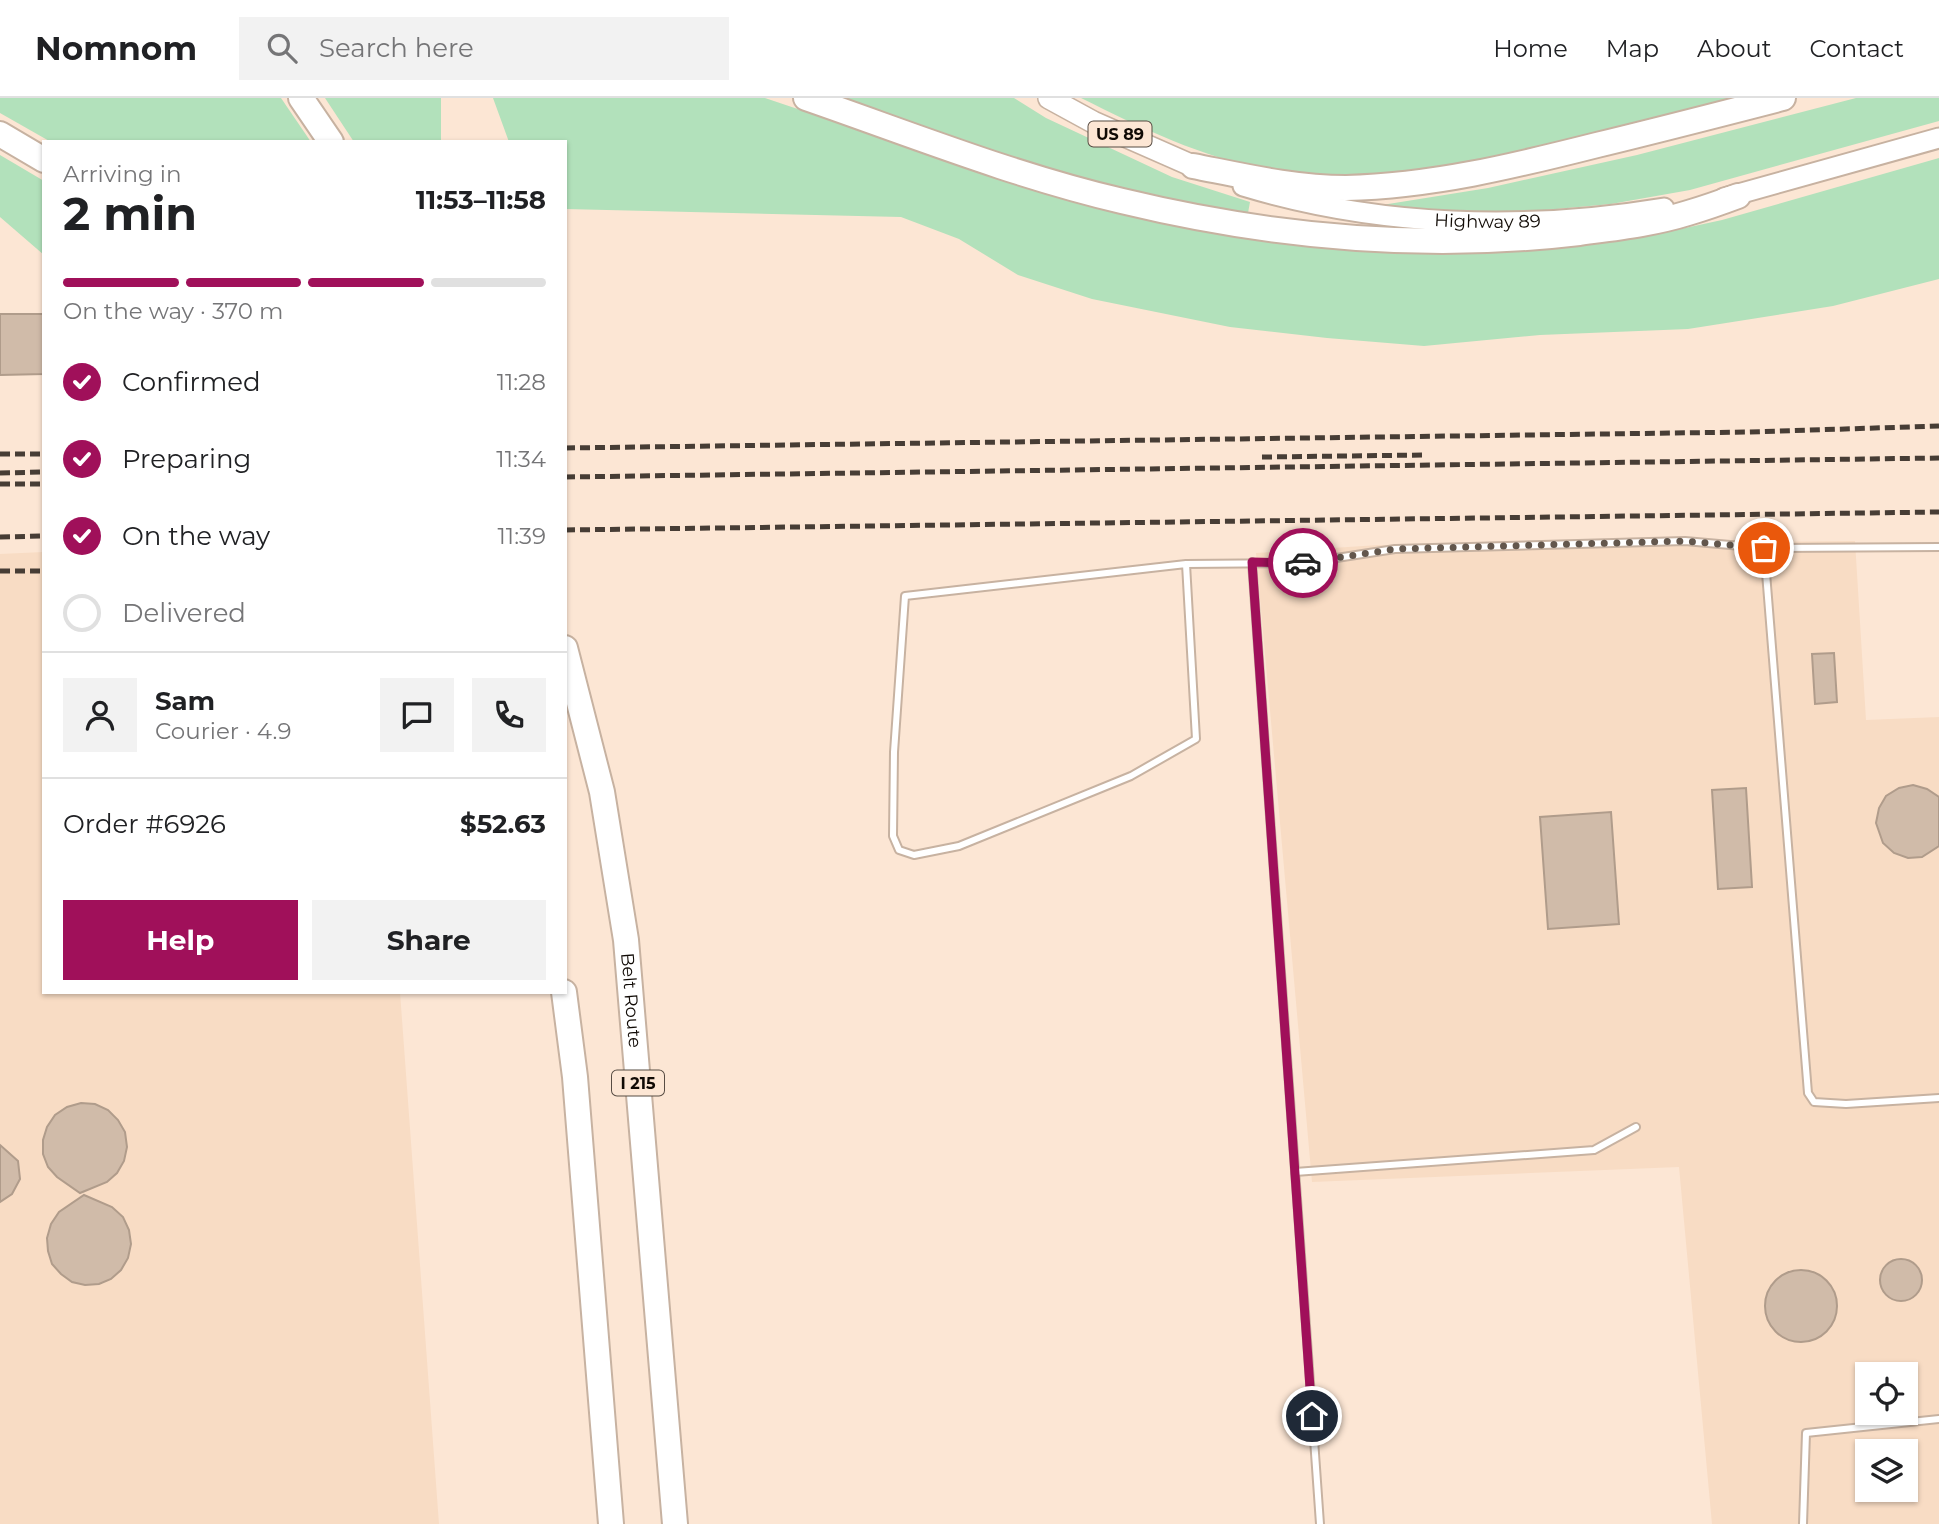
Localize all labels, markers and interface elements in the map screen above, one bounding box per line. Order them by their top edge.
search box [239,17,729,80]
text: Nomnom [35,28,197,68]
icon: search [263,29,301,67]
text: Search here [319,32,474,64]
text: Home [1493,34,1568,63]
text: Map [1606,34,1659,63]
text: About [1697,34,1771,63]
text: Contact [1809,34,1904,63]
road number: US 89 [1088,122,1152,146]
text: Arriving in [63,160,182,188]
text: 11:53–11:58 [416,184,546,216]
text: 2 min [63,185,197,242]
street label: Highway 89 [1434,209,1541,233]
text: On the way · 370 m [63,297,283,325]
icon: check [63,363,101,401]
text: Confirmed [122,366,261,398]
text: 11:28 [497,368,546,396]
icon: check [63,440,101,478]
text: Preparing [122,443,251,475]
text: 11:34 [496,445,546,473]
icon: check [63,517,101,555]
pin [1734,518,1794,578]
text: On the way [122,520,270,552]
text: 11:39 [498,522,546,550]
courier [1268,528,1338,598]
icon: bag [1745,529,1783,567]
icon: car [1284,544,1322,582]
text: Delivered [122,597,246,629]
button: person [63,678,137,752]
button: chat [380,678,454,752]
button: phone [472,678,546,752]
text: Sam [155,685,215,717]
text: Courier · 4.9 [155,717,291,745]
text: Order #6926 [63,808,226,840]
text: $52.63 [460,808,546,840]
button: Help [63,900,298,980]
button: Share [312,900,546,980]
street label: Belt Route [616,952,646,1049]
road number: I 215 [612,1071,664,1096]
map controls [1855,1362,1918,1502]
button: locate [1855,1362,1918,1425]
pin [1282,1386,1342,1446]
icon: home [1293,1397,1331,1435]
button: layers [1855,1439,1918,1502]

